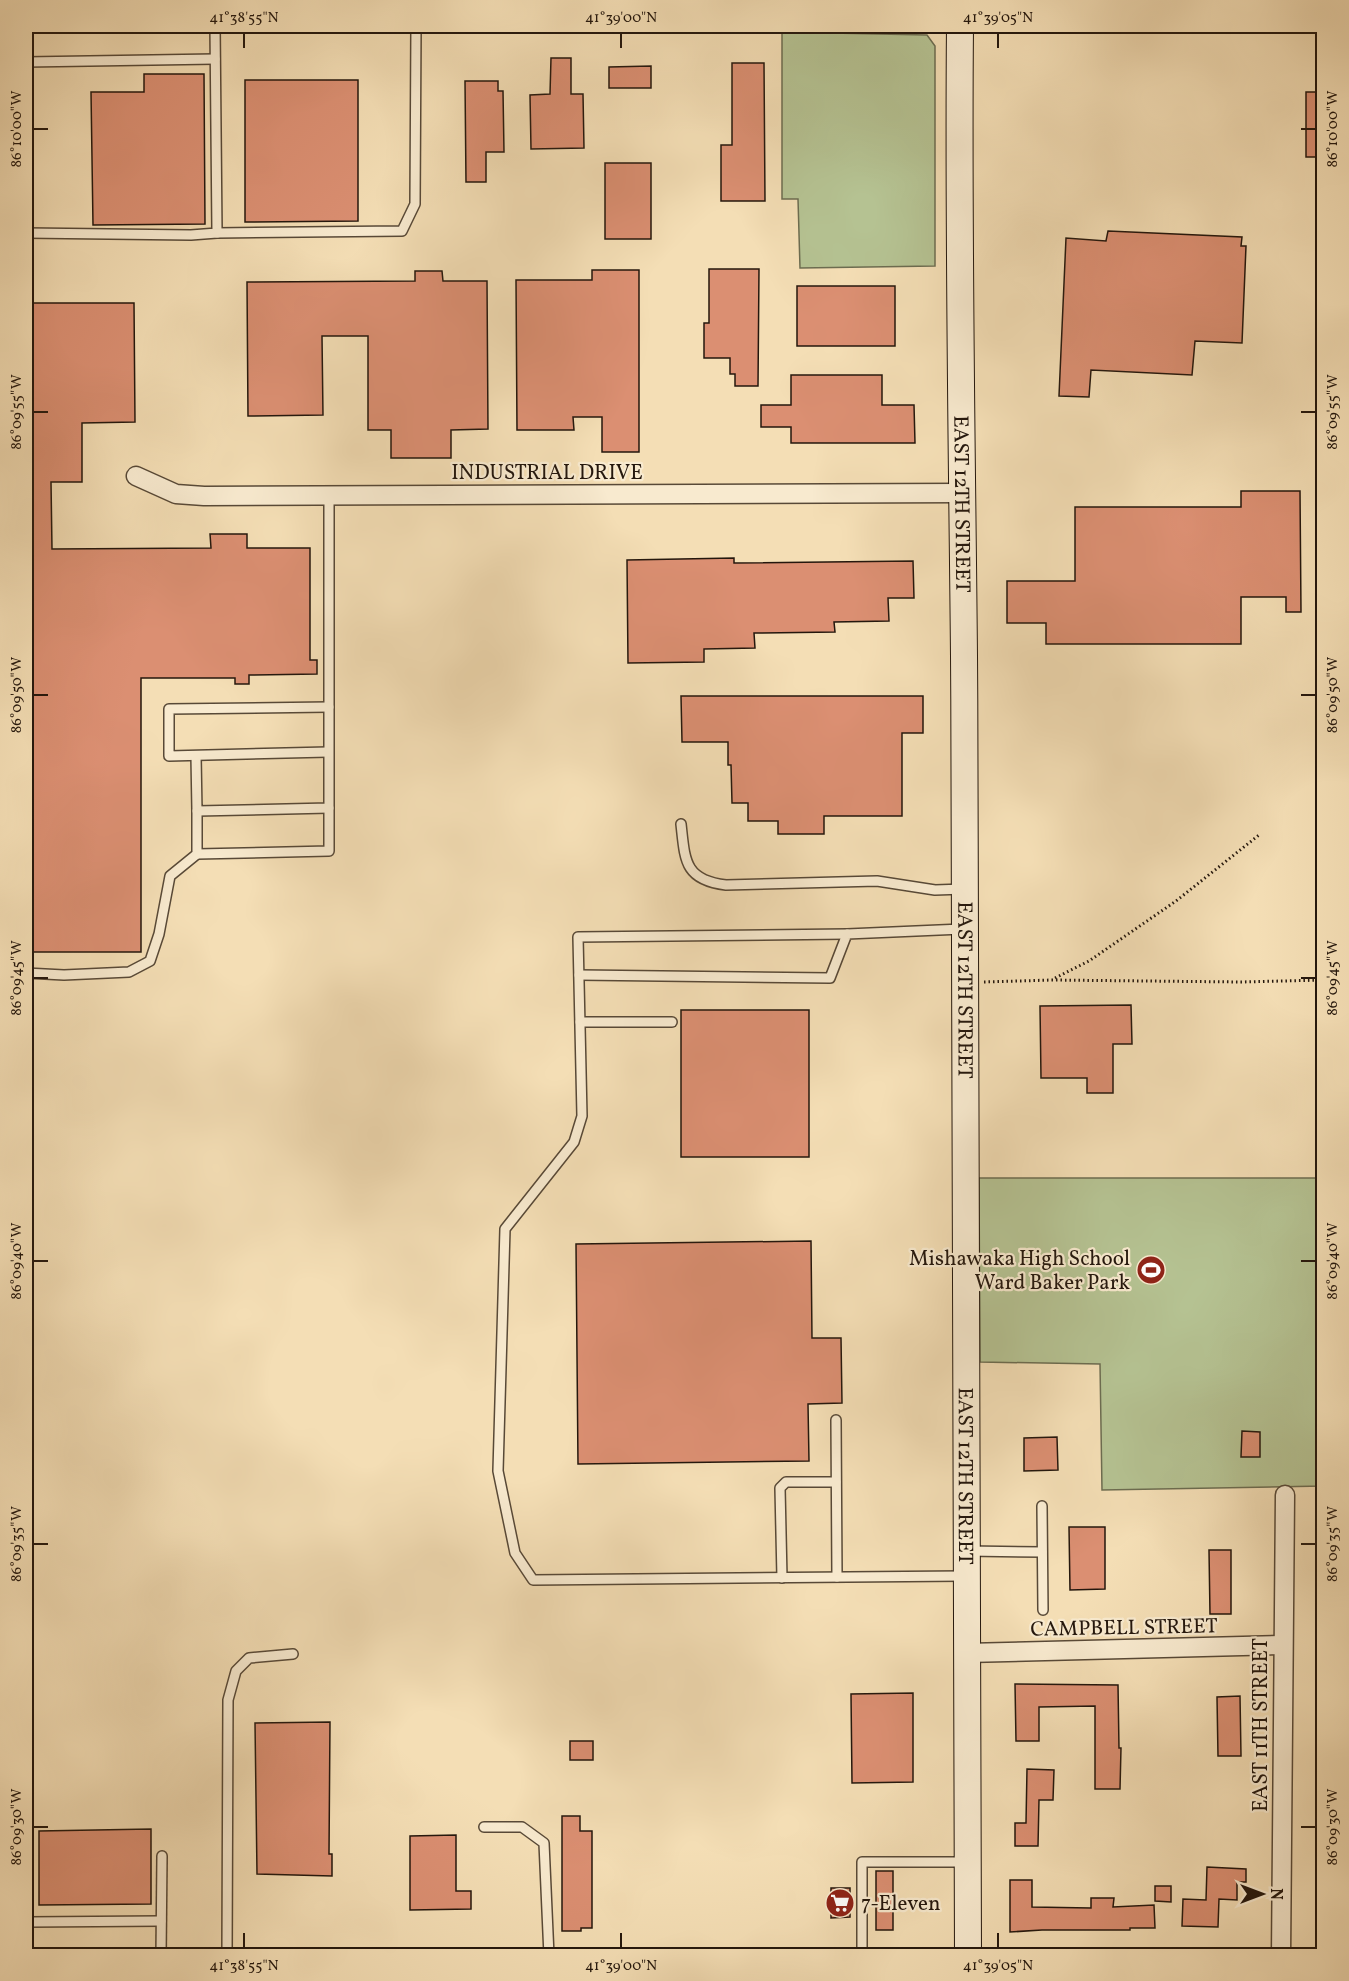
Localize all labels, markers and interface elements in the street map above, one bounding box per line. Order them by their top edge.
text: 41°38'55"N [209,8,279,29]
text: 41°39'00"N [585,8,657,29]
text: 41°39'05"N [963,8,1033,29]
text: 86°10'00"W [7,91,28,168]
text: 86°10'00"W [1323,91,1344,168]
text: 86°09'55"W [7,374,28,450]
text: 86°09'55"W [1323,374,1344,450]
street label: EAST 12TH STREET [945,415,976,593]
street label: INDUSTRIAL DRIVE [451,459,643,488]
text: 86°09'50"W [7,657,28,733]
text: 86°09'50"W [1323,657,1344,733]
street label: EAST 12TH STREET [949,901,978,1079]
text: 86°09'45"W [7,940,28,1016]
text: 86°09'45"W [1323,940,1344,1016]
text: 86°09'40"W [7,1222,28,1300]
text: 86°09'40"W [1323,1222,1344,1300]
place label: Mishawaka High School Ward Baker Park [909,1245,1131,1298]
sports icon: Mishawaka High School Ward Baker Park [1135,1254,1167,1286]
street label: EAST 12TH STREET [950,1387,979,1565]
text: 86°09'35"W [7,1506,28,1582]
text: 86°09'35"W [1323,1506,1344,1582]
street label: CAMPBELL STREET [1030,1612,1218,1645]
street label: EAST 11TH STREET [1247,1638,1276,1812]
text: 86°09'30"W [7,1788,28,1866]
text: 86°09'30"W [1323,1788,1344,1866]
north arrow [1232,1864,1292,1924]
supermarket icon: 7-Eleven [824,1887,856,1919]
text: N [1264,1888,1286,1900]
place label: 7-Eleven [861,1890,941,1919]
text: 41°38'55"N [209,1956,279,1977]
text: 41°39'00"N [585,1956,657,1977]
text: 41°39'05"N [963,1956,1033,1977]

